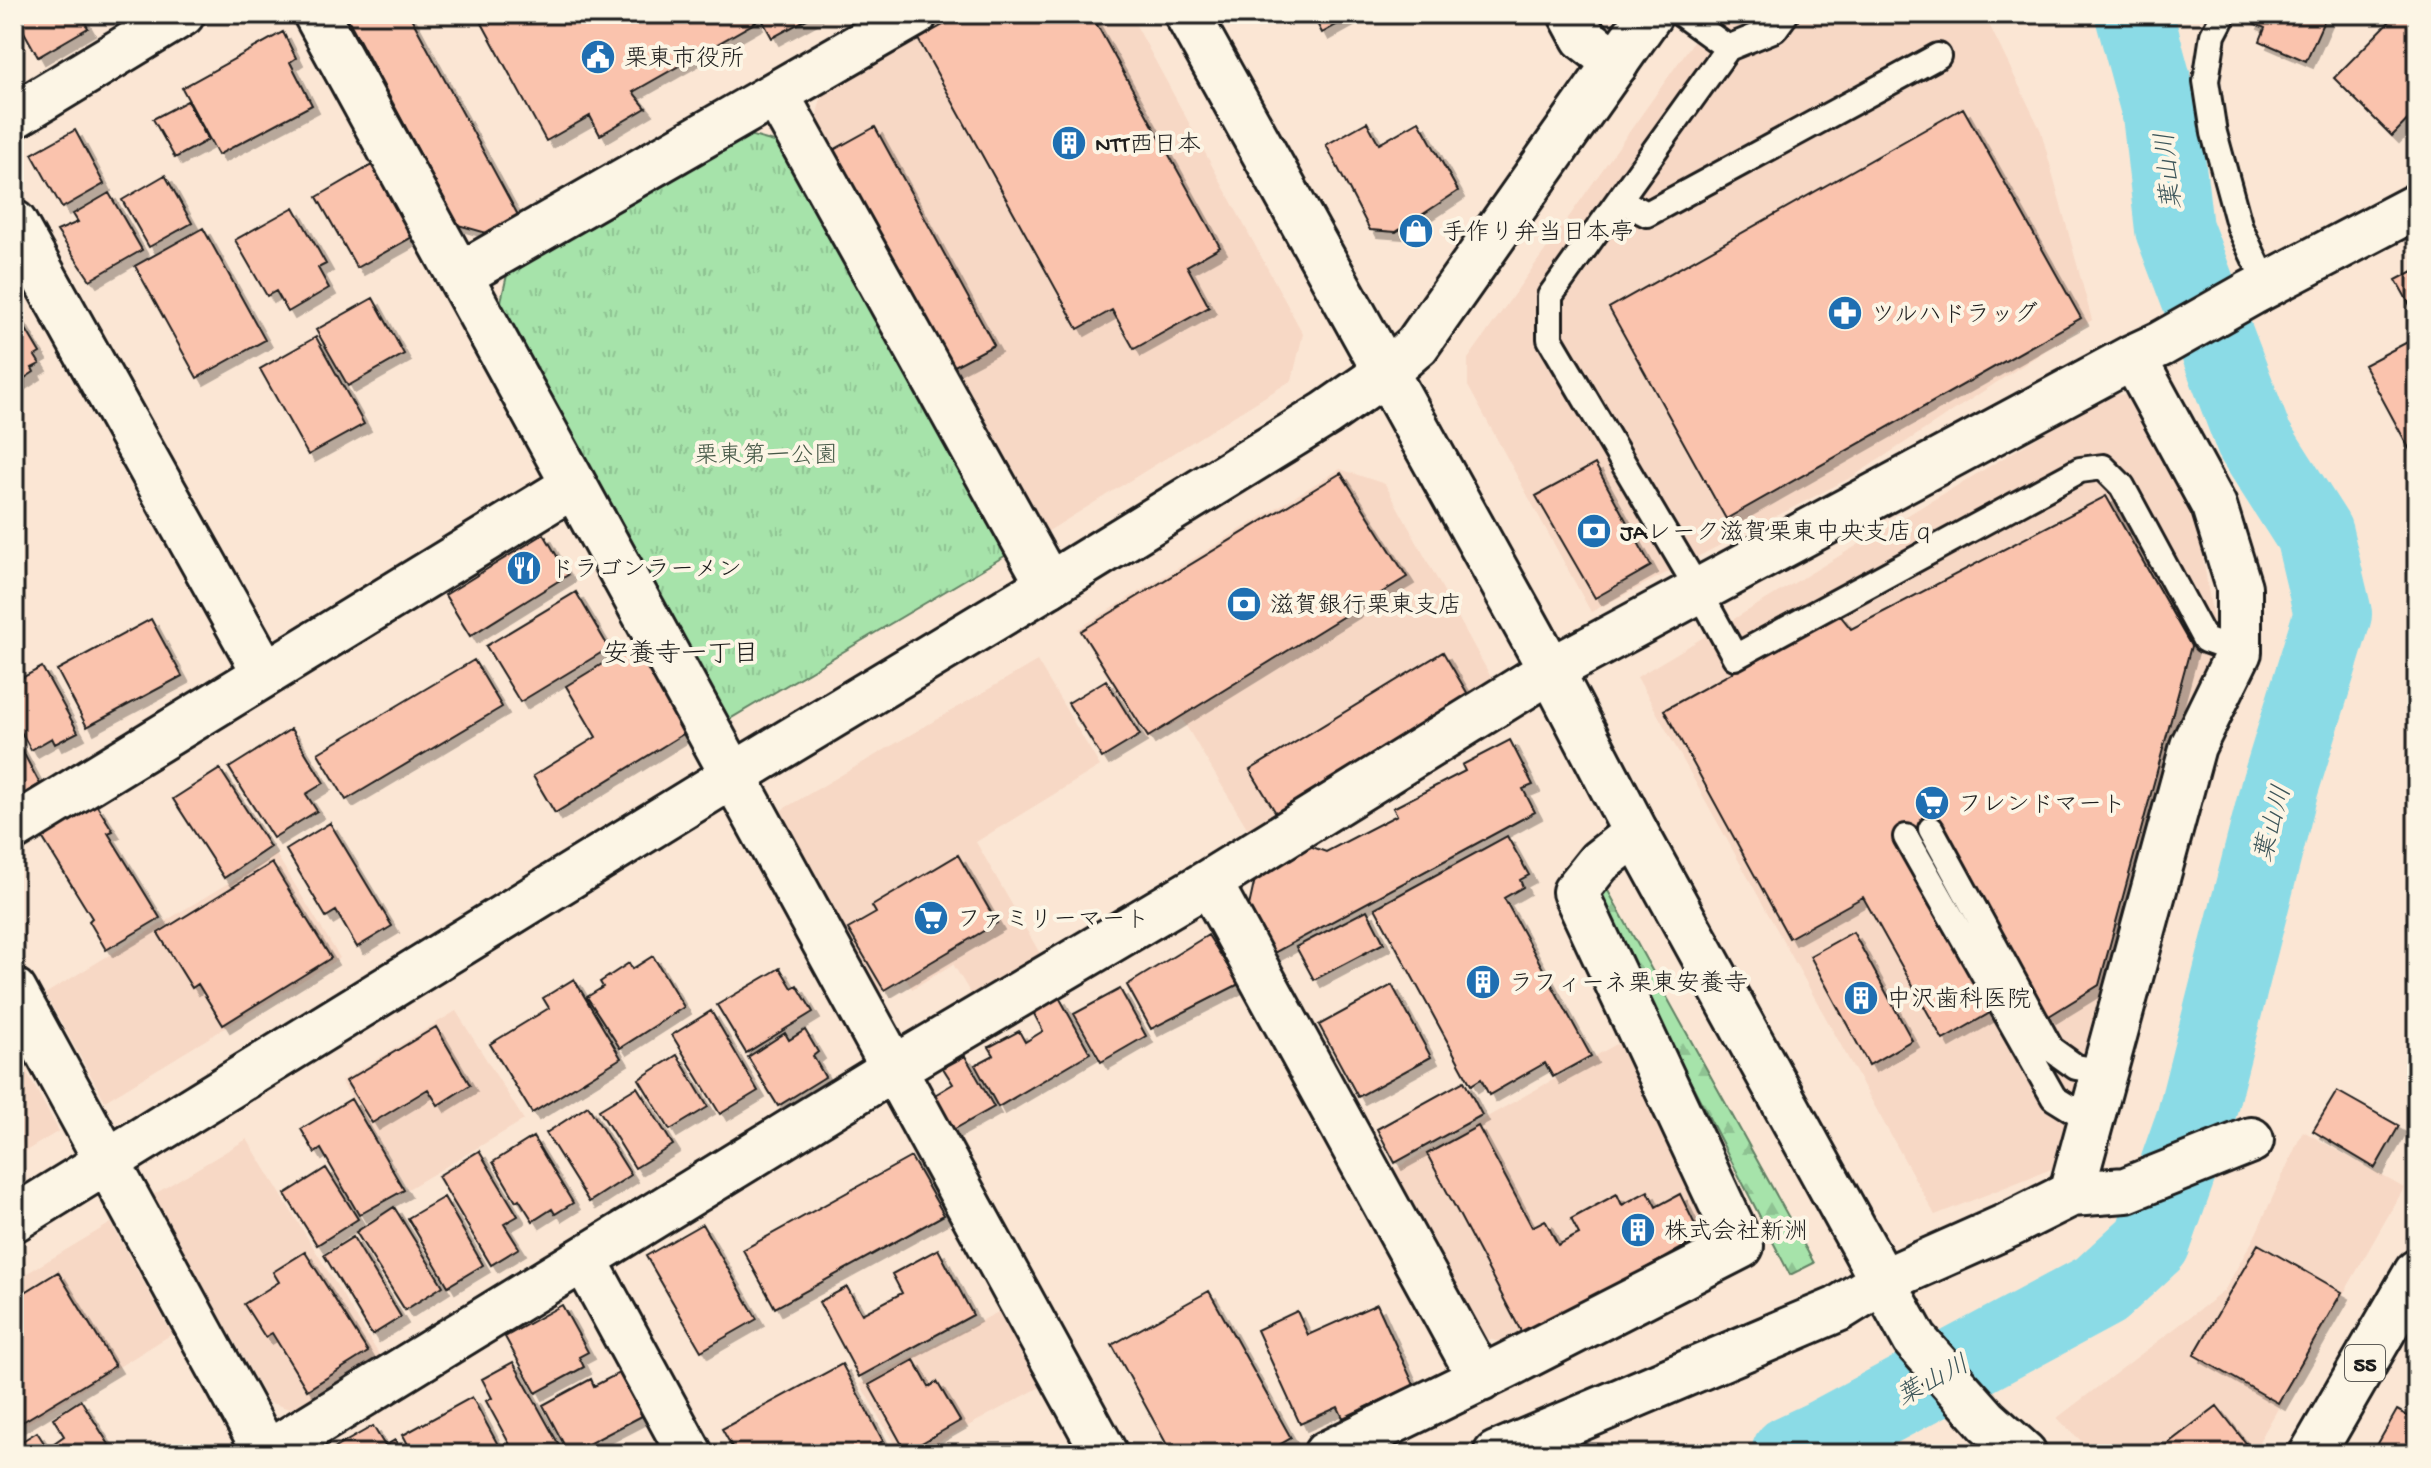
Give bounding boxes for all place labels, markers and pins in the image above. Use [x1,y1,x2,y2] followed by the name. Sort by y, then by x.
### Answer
[579,38,617,76] public building icon: 栗東市役所
[624,45,744,75] place label: 栗東市役所
[1050,124,1088,162] building icon: NTT西日本
[1095,131,1201,161] place label: NTT西日本
[1397,212,1435,250] shop icon: 手作り弁当日本亭
[1442,219,1634,249] place label: 手作り弁当日本亭
[1826,294,1864,332] pharmacy icon: ツルハドラッグ
[1871,301,2038,331] place label: ツルハドラッグ
[1575,512,1613,550] bank icon: JAレーク滋賀栗東中央支店ｑ
[1620,519,1936,549] place label: JAレーク滋賀栗東中央支店ｑ
[505,549,543,587] restaurant icon: ドラゴンラーメン
[550,557,742,586] place label: ドラゴンラーメン
[1225,585,1263,623] bank icon: 滋賀銀行栗東支店
[1270,592,1462,622] place label: 滋賀銀行栗東支店
[1913,784,1951,822] supermarket icon: フレンドマート
[1958,792,2126,821] place label: フレンドマート
[912,899,950,937] supermarket icon: ファミリーマート
[957,907,1149,936] place label: ファミリーマート
[1464,963,1502,1001] building icon: ラフィーネ栗東安養寺
[1509,970,1748,1000] place label: ラフィーネ栗東安養寺
[1842,979,1880,1017] building icon: 中沢歯科医院
[1887,986,2031,1016] place label: 中沢歯科医院
[1619,1211,1657,1249] building icon: 株式会社新洲
[1664,1218,1808,1248] place label: 株式会社新洲

